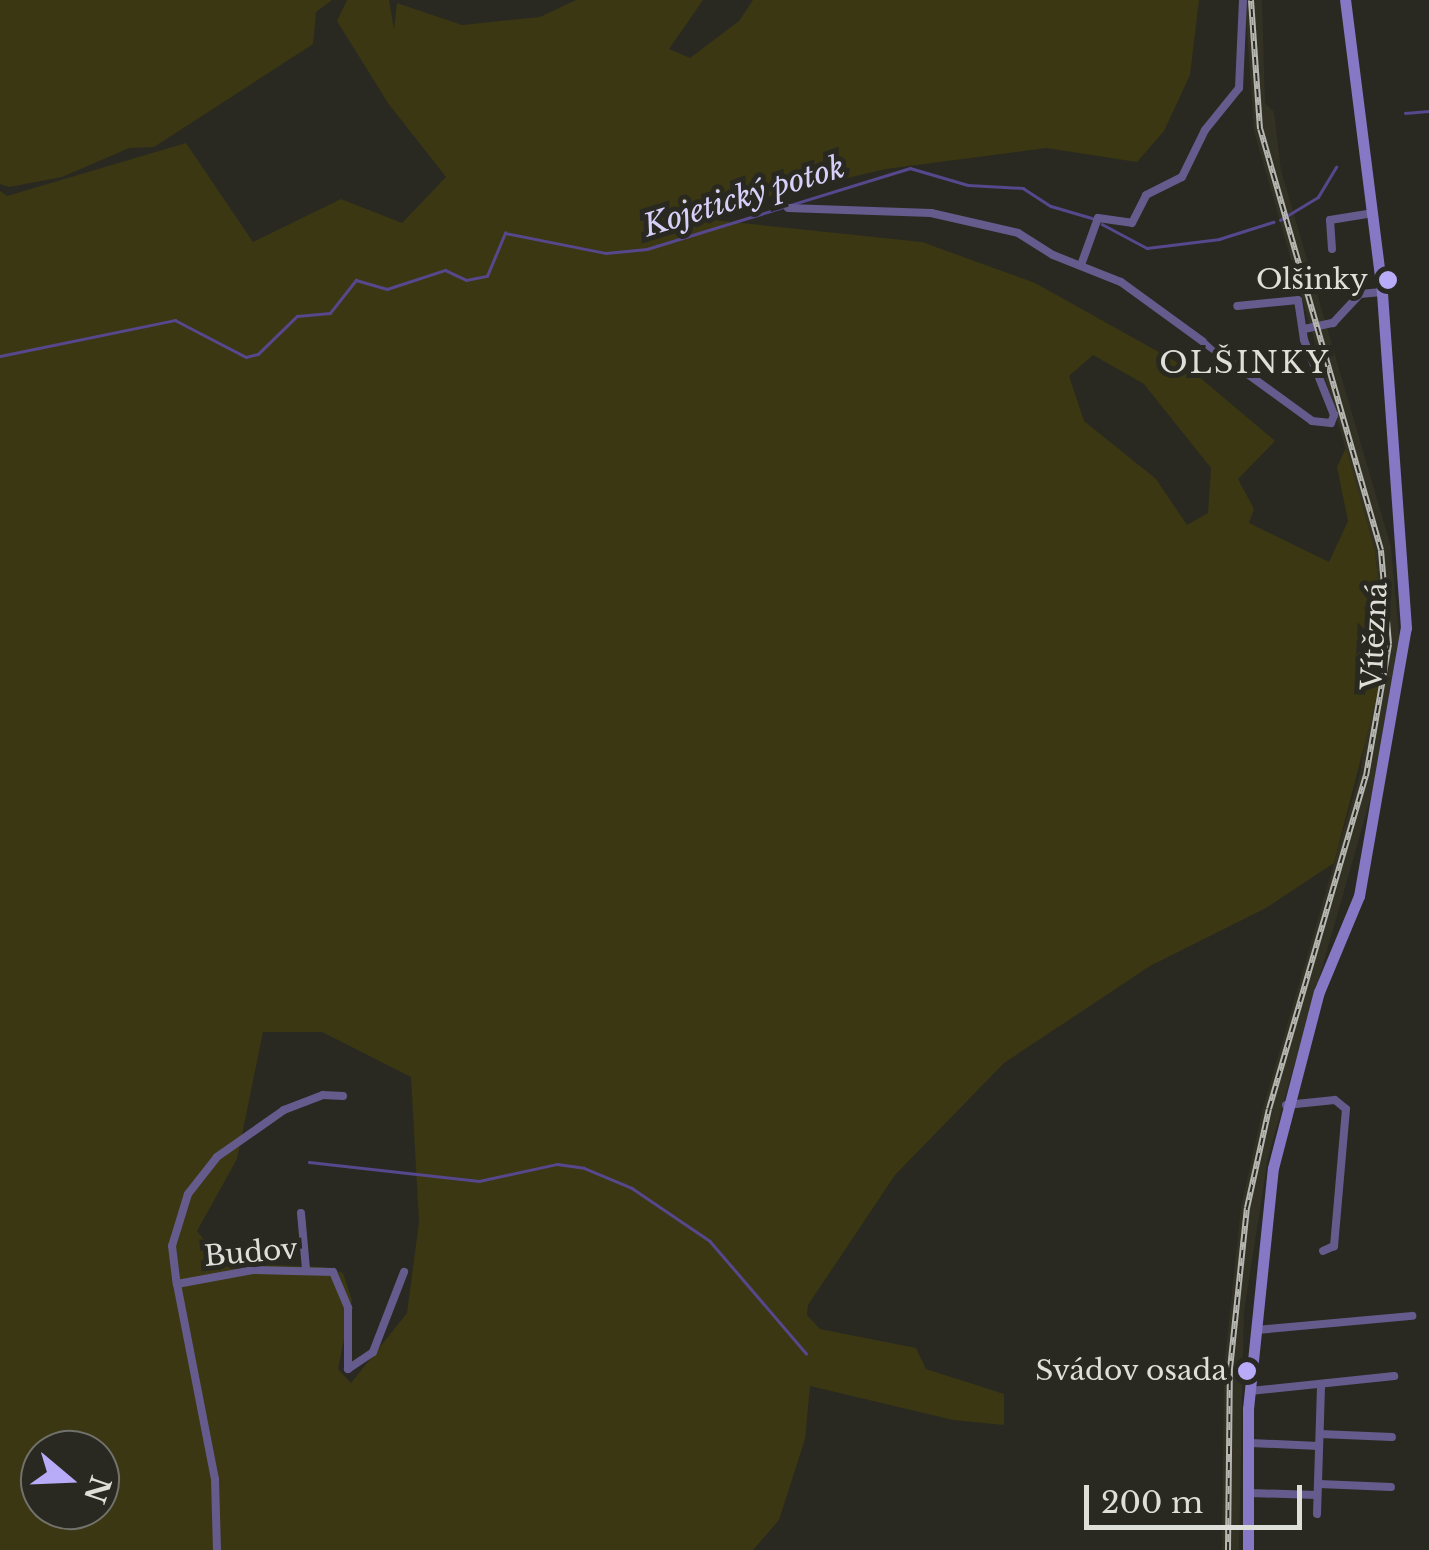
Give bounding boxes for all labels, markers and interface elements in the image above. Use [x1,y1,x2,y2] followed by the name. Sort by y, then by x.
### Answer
[639,149,849,245] water label: Kojetický potok
[1256,263,1368,297] place label: Olšinky
[1377,269,1399,291] marker: Olšinky
[1159,345,1331,381] district label: OLŠINKY
[1355,581,1395,691] street label: Vítězná
[203,1232,299,1274] street label: Budov
[1034,1354,1227,1388] place label: Svádov osada
[1236,1360,1258,1382] marker: Svádov osada
[20,1430,120,1530] north arrow
[1089,1465,1306,1527] scale bar
[76,1471,118,1507] text: N
[1101,1484,1203,1521] text: 200 m

